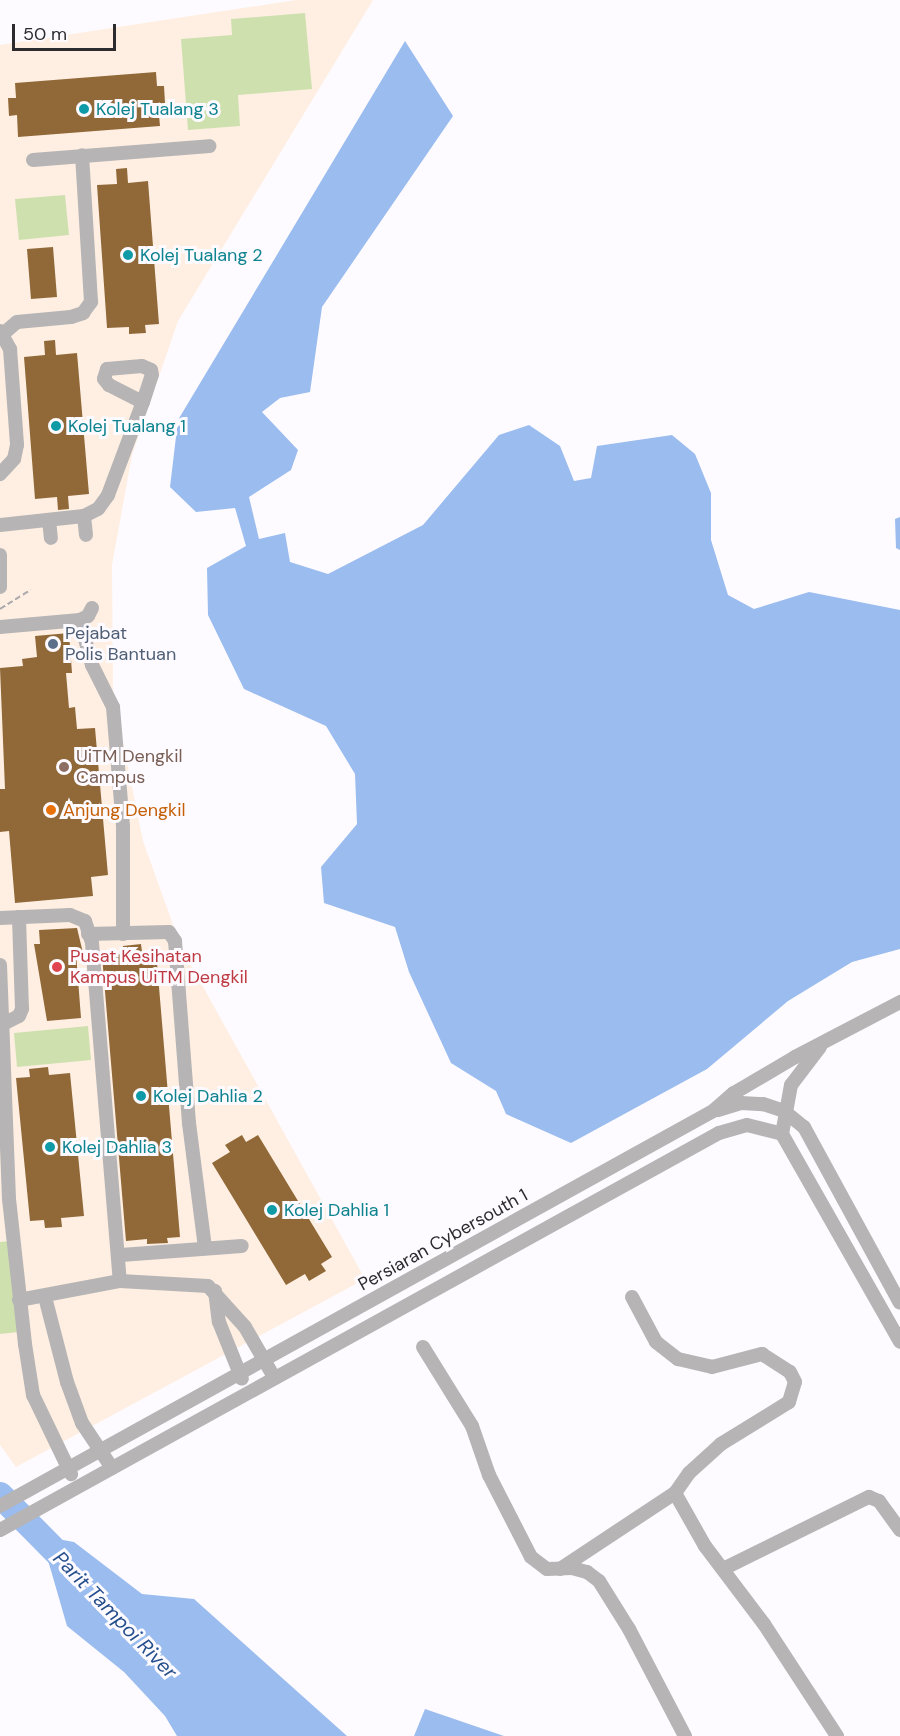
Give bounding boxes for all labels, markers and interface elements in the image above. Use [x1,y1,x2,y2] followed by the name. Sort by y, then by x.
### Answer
[15,12,118,50] scale bar
[23,22,67,46] text: 50 m
[96,98,219,120] place label: Kolej Tualang 3
[77,102,91,116] marker: Kolej Tualang 3
[140,244,263,266] place label: Kolej Tualang 2
[121,248,135,262] marker: Kolej Tualang 2
[68,415,186,437] place label: Kolej Tualang 1
[49,419,63,433] marker: Kolej Tualang 1
[65,623,176,666] place label: Pejabat Polis Bantuan
[46,637,60,651] marker: Pejabat Polis Bantuan
[76,746,183,789] place label: UiTM Dengkil Campus
[57,760,71,774] marker: UiTM Dengkil Campus
[63,799,186,821] place label: Anjung Dengkil
[44,803,58,817] marker: Anjung Dengkil
[70,946,248,988] place label: Pusat Kesihatan Kampus UiTM Dengkil
[48,958,66,976] marker: Pusat Kesihatan Kampus UiTM Dengkil
[153,1085,263,1107] place label: Kolej Dahlia 2
[134,1089,148,1103] marker: Kolej Dahlia 2
[62,1136,172,1158] place label: Kolej Dahlia 3
[43,1140,57,1154] marker: Kolej Dahlia 3
[354,1184,532,1296] street label: Persiaran Cybersouth 1
[284,1199,389,1221] place label: Kolej Dahlia 1
[265,1203,279,1217] marker: Kolej Dahlia 1
[48,1546,182,1684] water label: Parit Tampoi River

